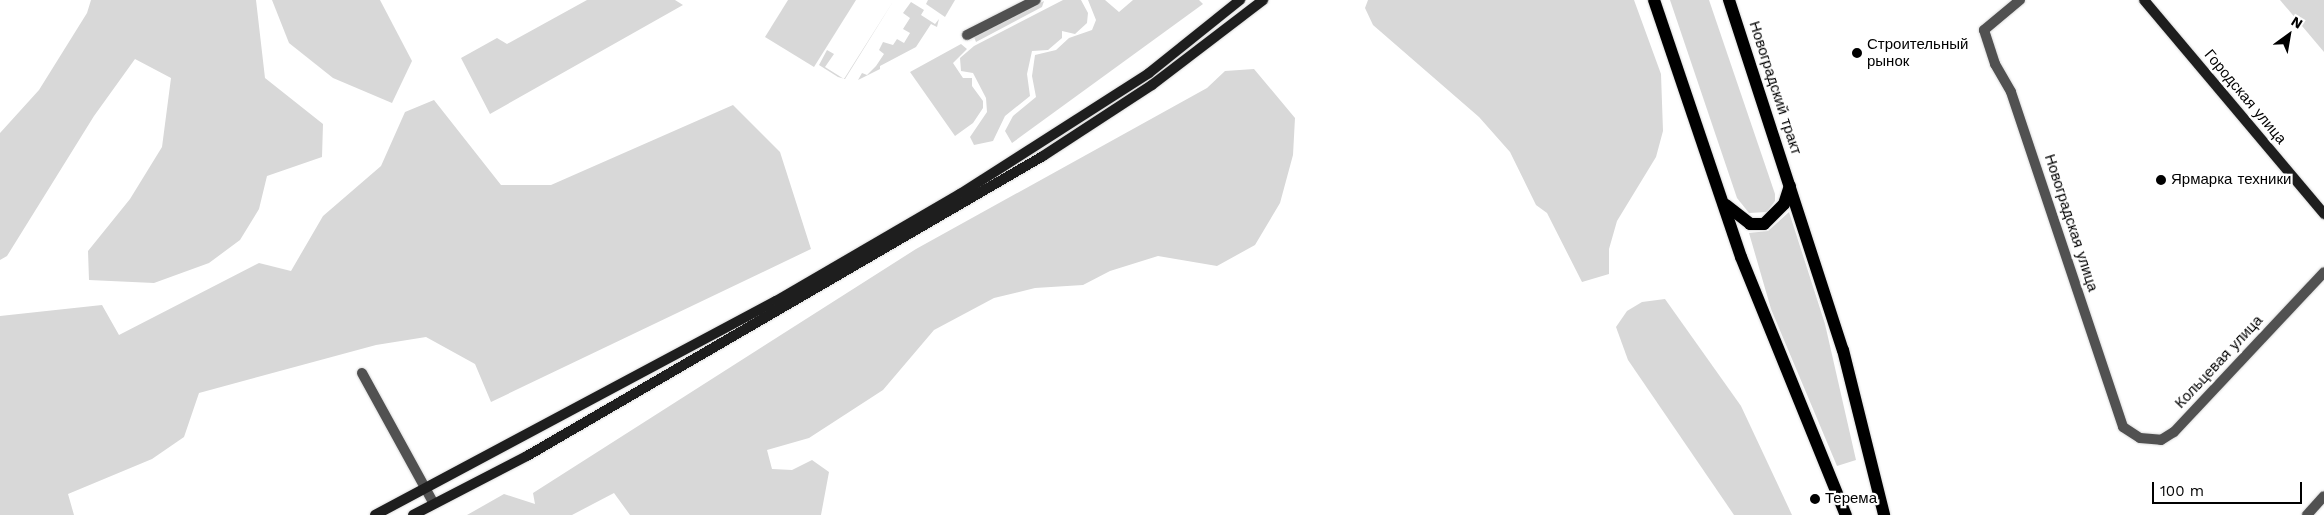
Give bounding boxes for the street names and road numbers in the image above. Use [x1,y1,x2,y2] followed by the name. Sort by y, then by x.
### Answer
[1745,19,1805,157] street label: Новоградский тракт
[2200,46,2290,148] street label: Городская улица
[2040,152,2102,294] street label: Новоградская улица
[2171,312,2267,412] street label: Кольцевая улица

